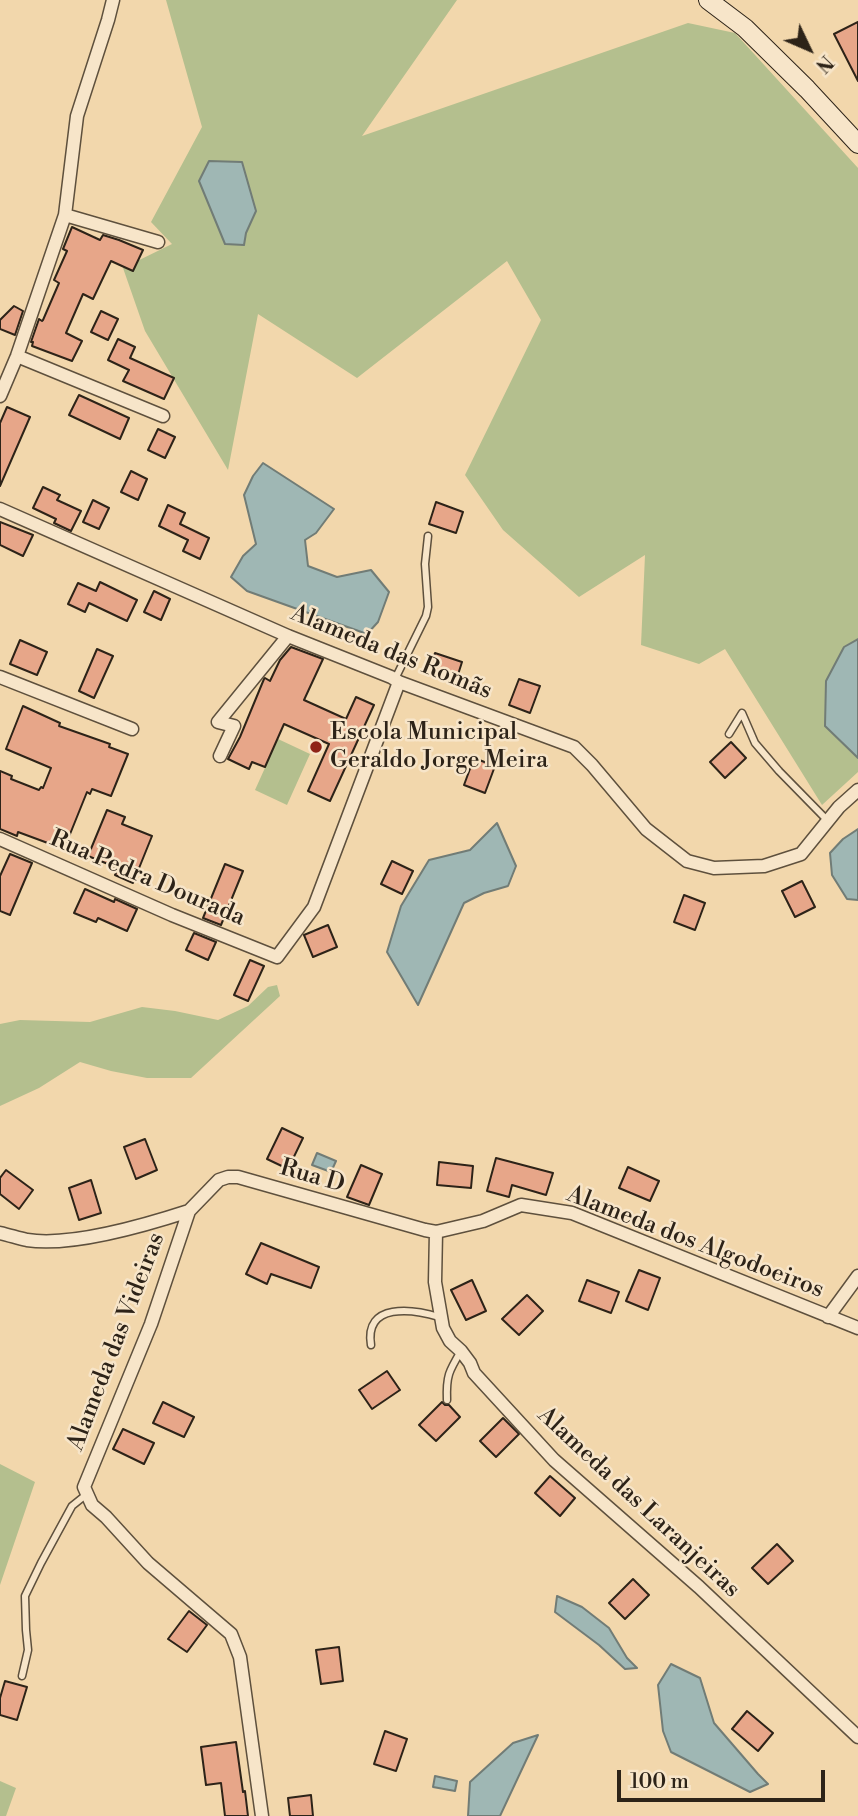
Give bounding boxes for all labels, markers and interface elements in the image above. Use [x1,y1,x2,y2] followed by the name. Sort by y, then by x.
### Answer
[774,14,844,84] north arrow
[810,50,838,77] text: N
[286,599,496,707] street label: Alameda das Romãs
[330,719,548,775] place label: Escola Municipal Geraldo Jorge Meira
[308,739,324,755] marker: Escola Municipal Geraldo Jorge Meira
[45,825,249,933] street label: Rua Pedra Dourada
[276,1154,348,1200] street label: Rua D
[562,1181,828,1305] street label: Alameda dos Algodoeiros
[62,1229,172,1455] street label: Alameda das Videiras
[531,1402,745,1604] street label: Alameda das Laranjeiras
[620,1756,828,1800] scale bar
[630,1769,689,1795] text: 100 m

